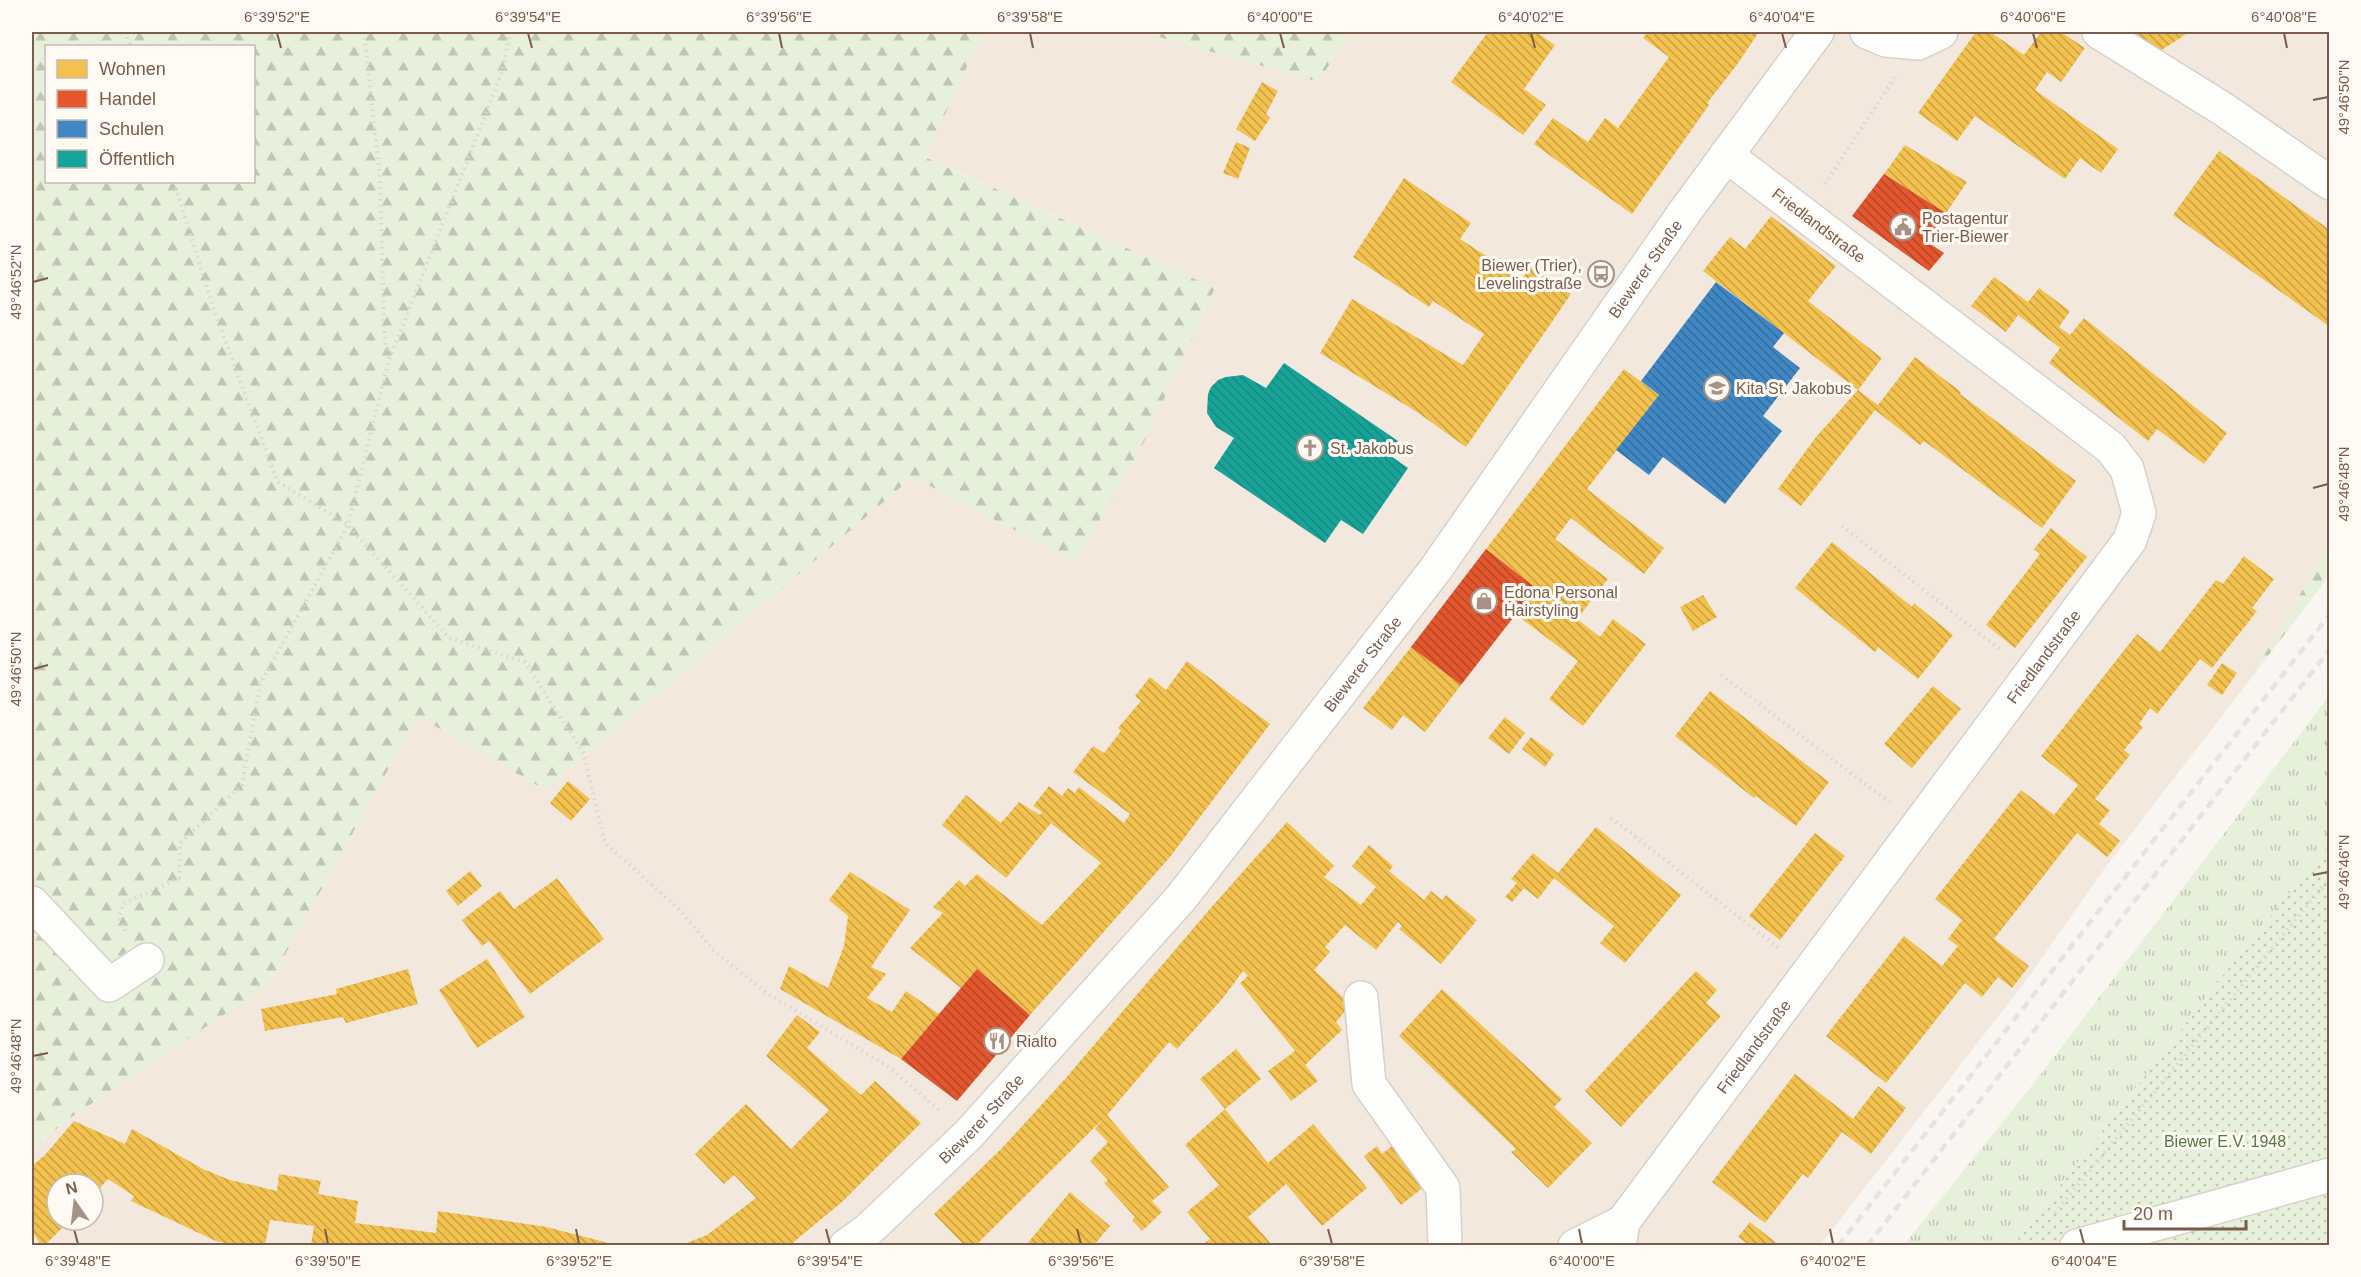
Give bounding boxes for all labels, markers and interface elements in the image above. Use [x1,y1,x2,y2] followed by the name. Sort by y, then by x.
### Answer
[244,8,310,25] text: 6°39'52"E
[495,8,561,25] text: 6°39'54"E
[746,8,812,25] text: 6°39'56"E
[997,8,1063,25] text: 6°39'58"E
[1247,8,1313,25] text: 6°40'00"E
[1498,8,1564,25] text: 6°40'02"E
[1749,8,1815,25] text: 6°40'04"E
[2000,8,2066,25] text: 6°40'06"E
[2251,8,2317,25] text: 6°40'08"E
[45,45,255,183] legend
[99,59,166,79] text: Wohnen
[2335,59,2352,135] text: 49°46'50"N
[99,89,156,109] text: Handel
[99,119,164,139] text: Schulen
[99,149,175,169] text: Öffentlich
[1769,185,1869,266] street label: Friedlandstraße
[1922,210,2009,245] place label: Postagentur Trier-Biewer
[1888,212,1918,242] public building icon: Postagentur Trier-Biewer
[1606,217,1686,321] street label: Biewerer Straße
[7,244,24,320] text: 49°46'52"N
[1477,257,1582,292] place label: Biewer (Trier), Levelingstraße
[1586,259,1616,289] bus stop icon: Biewer (Trier), Levelingstraße
[1702,373,1732,403] school or university icon: Kita St. Jakobus
[1736,380,1852,397] place label: Kita St. Jakobus
[1295,433,1325,463] church icon: St. Jakobus
[1330,440,1414,457] place label: St. Jakobus
[2335,446,2352,522] text: 49°46'48"N
[1504,584,1618,619] place label: Edona Personal Hairstyling
[1469,586,1499,616] shop icon: Edona Personal Hairstyling
[2004,607,2084,707] street label: Friedlandstraße
[1321,613,1405,715] street label: Biewerer Straße
[7,631,24,707] text: 49°46'50"N
[2335,834,2352,910] text: 49°46'46"N
[1714,997,1794,1097] street label: Friedlandstraße
[7,1018,24,1094] text: 49°46'48"N
[982,1026,1012,1056] restaurant icon: Rialto
[1016,1033,1057,1050] place label: Rialto
[936,1071,1027,1167] street label: Biewerer Straße
[2164,1133,2286,1150] park label: Biewer E.V. 1948
[45,1172,105,1232] north arrow
[64,1178,79,1198] text: N
[2124,1193,2246,1231] scale bar
[2133,1204,2173,1224] text: 20 m
[45,1252,111,1269] text: 6°39'48"E
[295,1252,361,1269] text: 6°39'50"E
[546,1252,612,1269] text: 6°39'52"E
[797,1252,863,1269] text: 6°39'54"E
[1048,1252,1114,1269] text: 6°39'56"E
[1299,1252,1365,1269] text: 6°39'58"E
[1549,1252,1615,1269] text: 6°40'00"E
[1800,1252,1866,1269] text: 6°40'02"E
[2051,1252,2117,1269] text: 6°40'04"E

